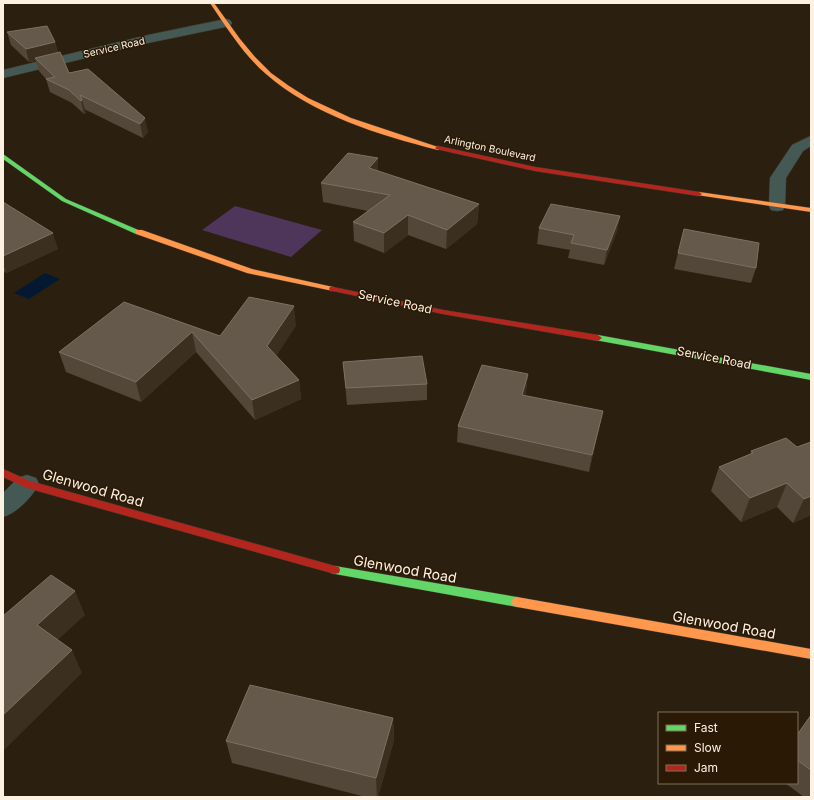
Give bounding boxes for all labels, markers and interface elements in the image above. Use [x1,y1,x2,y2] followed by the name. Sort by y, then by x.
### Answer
[82,34,146,60] street label: Service Road
[443,132,537,164] street label: Arlington Boulevard
[357,286,433,317] street label: Service Road
[676,343,752,372] street label: Service Road
[41,465,146,510] street label: Glenwood Road
[352,551,458,586] street label: Glenwood Road
[671,607,777,642] street label: Glenwood Road
[658,712,798,784] legend
[694,720,718,735] text: Fast
[694,740,722,755] text: Slow
[694,760,718,775] text: Jam

